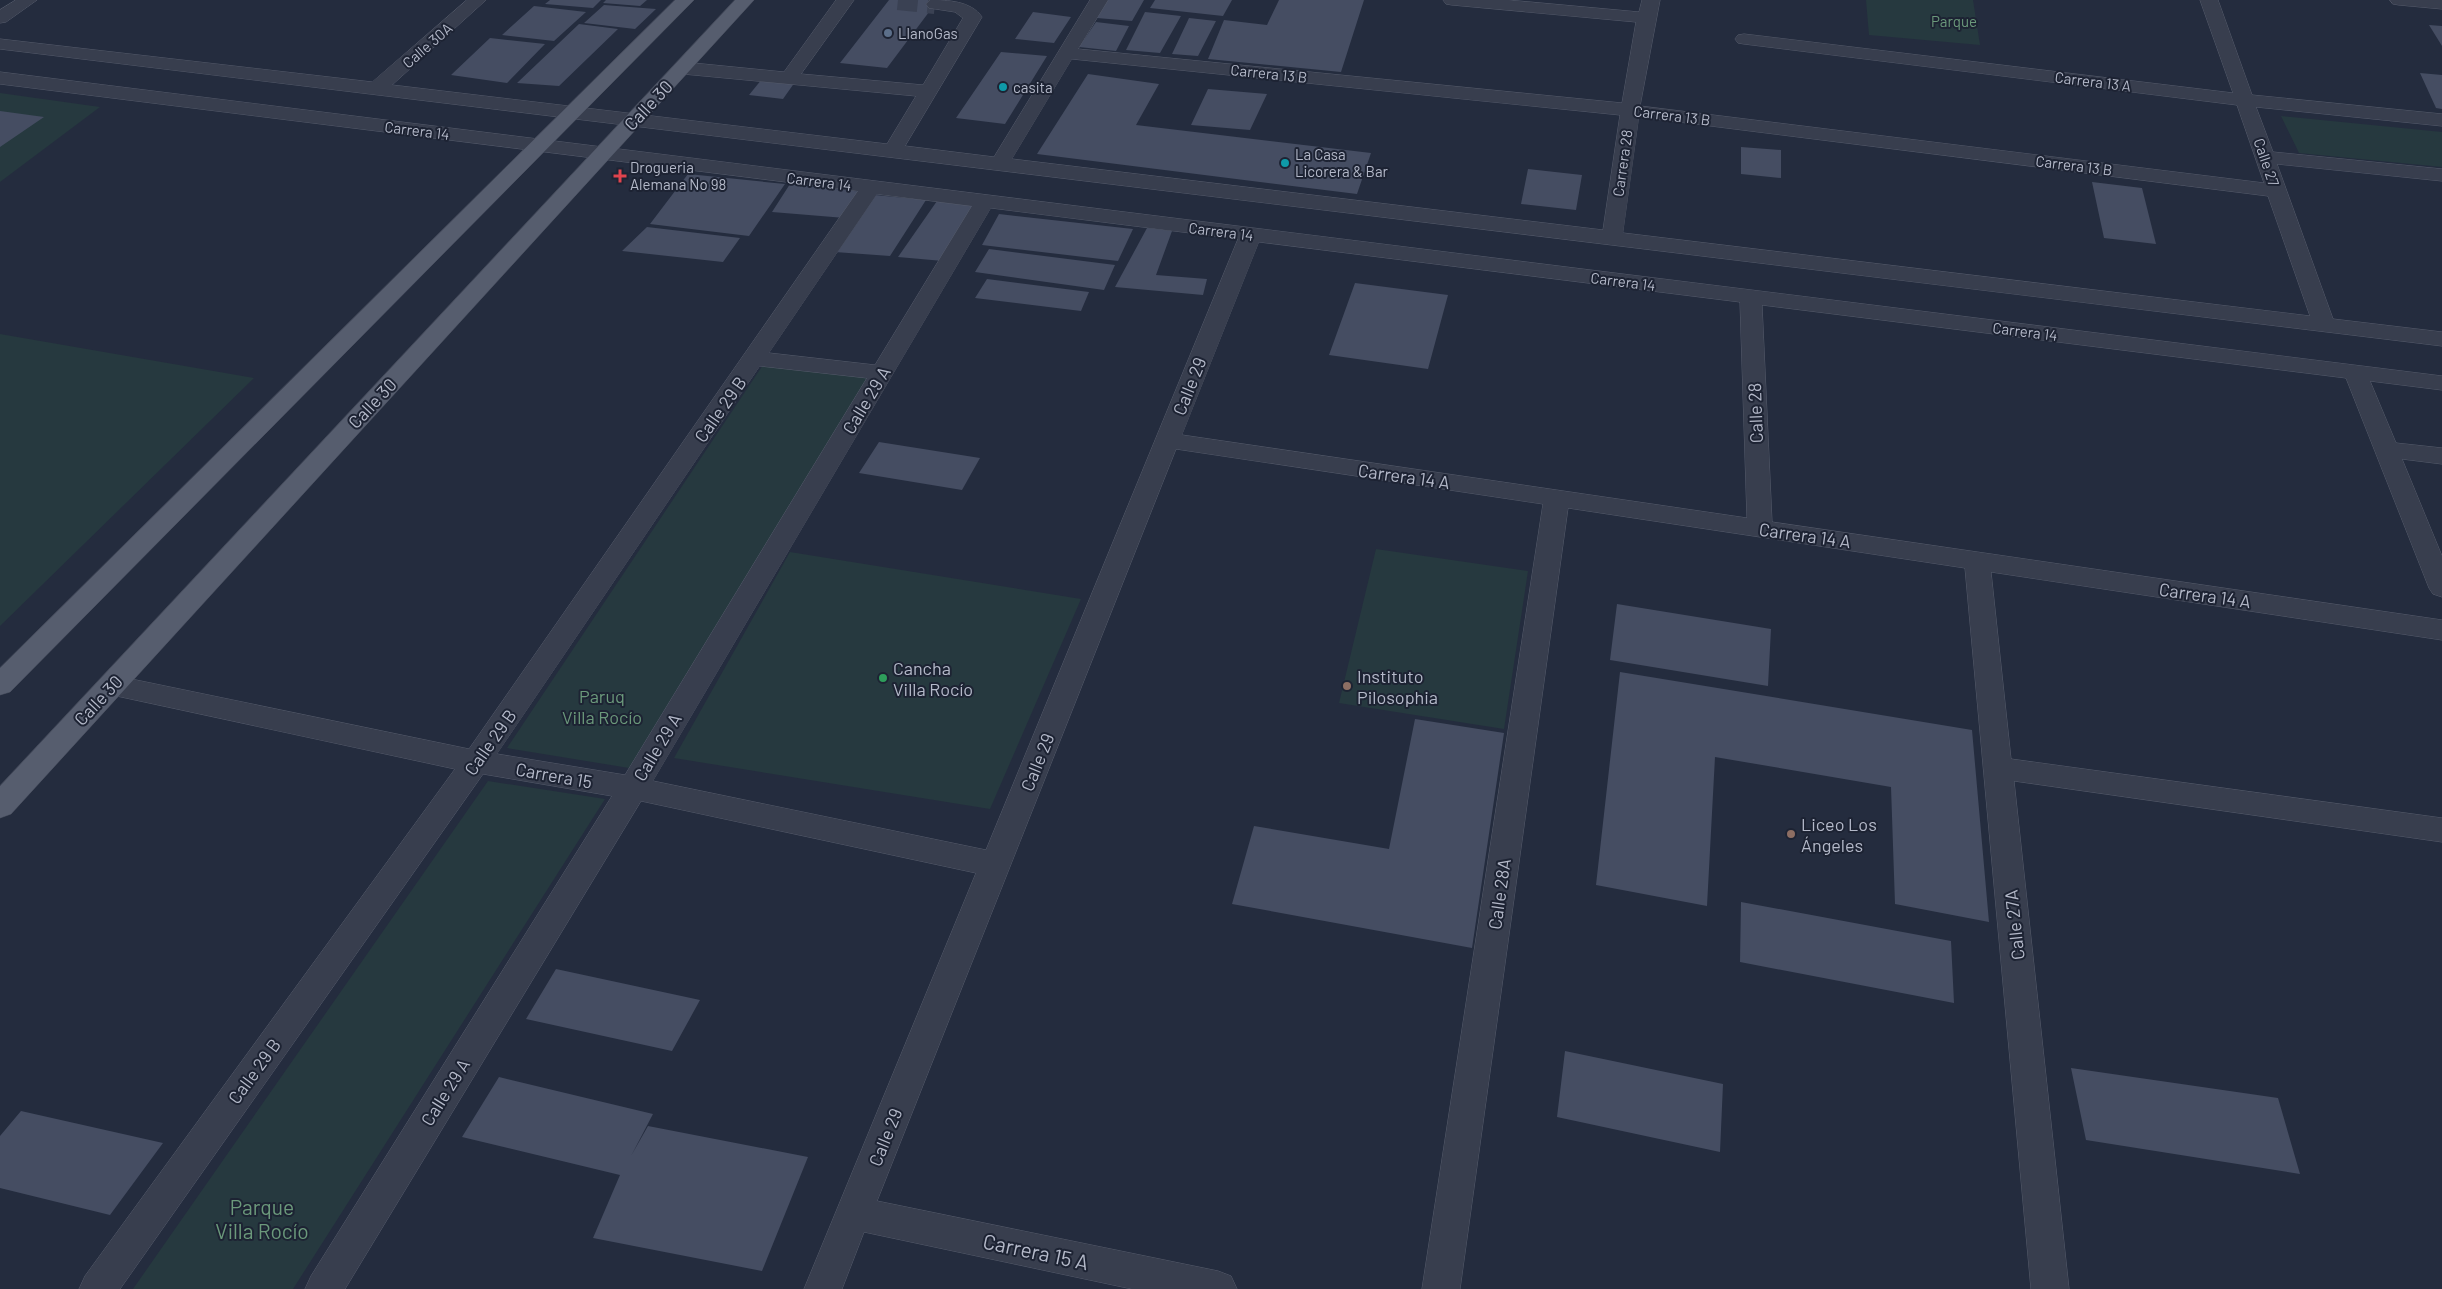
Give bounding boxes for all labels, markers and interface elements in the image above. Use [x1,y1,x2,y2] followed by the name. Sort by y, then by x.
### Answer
[1931,12,1977,30] park label: Parque
[399,19,455,71] street label: Calle 30A
[898,24,958,42] place label: LlanoGas
[882,27,894,39] marker: LlanoGas
[1230,60,1308,86] street label: Carrera 13 B
[2054,67,2132,95] street label: Carrera 13 A
[619,75,677,135] street label: Calle 30
[1013,78,1053,96] place label: casita
[997,81,1009,93] marker: casita
[1633,101,1711,129] street label: Carrera 13 B
[384,117,450,143] street label: Carrera 14
[1608,128,1636,198] street label: Carrera 28
[2250,136,2284,188] street label: Calle 27
[1295,145,1389,180] place label: La Casa Licorera & Bar
[2035,151,2113,179] street label: Carrera 13 B
[1279,157,1291,169] marker: La Casa Licorera & Bar
[630,158,726,193] place label: Drogueria Alemana No 98
[786,168,852,194] street label: Carrera 14
[614,170,626,182] marker: Drogueria Alemana No 98
[1188,218,1254,244] street label: Carrera 14
[1590,268,1656,294] street label: Carrera 14
[1992,318,2058,344] street label: Carrera 14
[1167,354,1211,418] street label: Calle 29
[837,362,895,438] street label: Calle 29 A
[689,372,751,446] street label: Calle 29 B
[343,373,401,433] street label: Calle 30
[1743,382,1767,444] street label: Calle 28
[1357,459,1451,493] street label: Carrera 14 A
[1758,518,1852,552] street label: Carrera 14 A
[2158,578,2252,612] street label: Carrera 14 A
[893,657,973,700] place label: Cancha Villa Rocío
[1357,665,1438,708] place label: Instituto Pilosophia
[69,670,127,730] street label: Calle 30
[877,672,889,684] marker: Cancha Villa Rocío
[1341,680,1353,692] marker: Instituto Pilosophia
[562,685,642,728] park label: Paruq Villa Rocío
[459,705,521,779] street label: Calle 29 B
[628,709,686,785] street label: Calle 29 A
[1015,730,1059,794] street label: Calle 29
[514,757,594,793] street label: Carrera 15
[1801,813,1877,856] place label: Liceo Los Ángeles
[1785,828,1797,840] marker: Liceo Los Ángeles
[1483,857,1515,931] street label: Calle 28A
[1999,889,2029,961] street label: Calle 27A
[223,1034,285,1108] street label: Calle 29 B
[416,1054,474,1130] street label: Calle 29 A
[863,1105,907,1169] street label: Calle 29
[215,1194,309,1243] park label: Parque Villa Rocío
[981,1228,1091,1274] street label: Carrera 15 A

